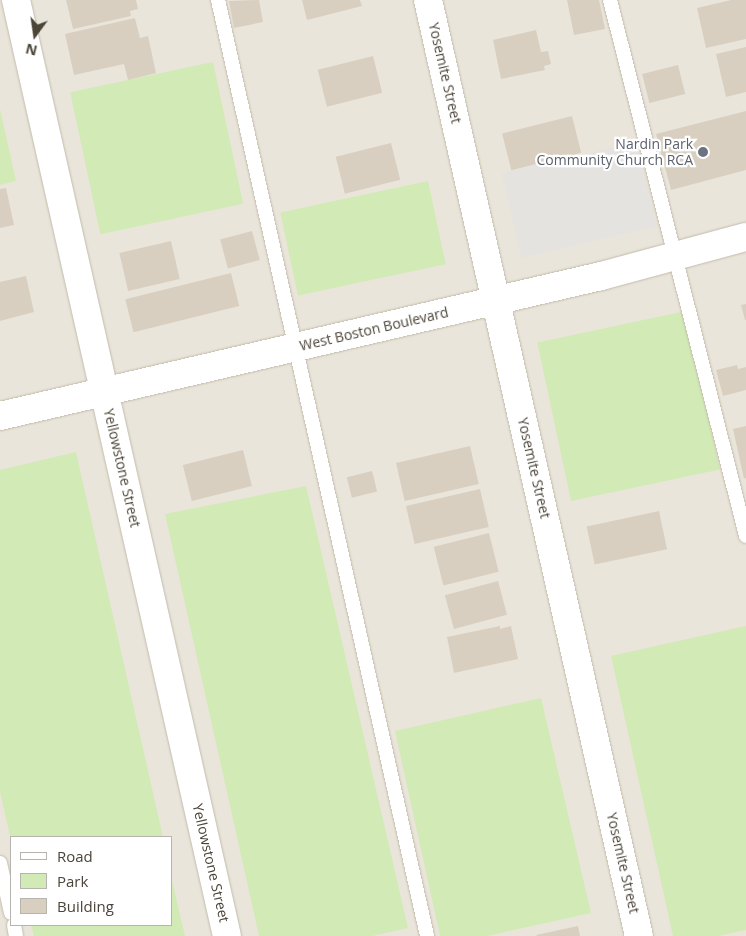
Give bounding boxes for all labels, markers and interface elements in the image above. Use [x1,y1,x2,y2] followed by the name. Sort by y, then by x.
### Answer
[10,10,60,60] north arrow
[425,21,465,125] street label: Yosemite Street
[23,39,39,61] text: N
[537,136,693,168] place label: Nardin Park Community Church RCA
[697,146,709,158] marker: Nardin Park Community Church RCA
[298,304,450,354] street label: West Boston Boulevard
[100,407,144,529] street label: Yellowstone Street
[514,416,554,520] street label: Yosemite Street
[189,802,233,924] street label: Yellowstone Street
[603,811,643,915] street label: Yosemite Street
[10,836,172,926] legend
[57,846,93,866] text: Road
[57,871,88,891] text: Park
[57,896,114,916] text: Building

